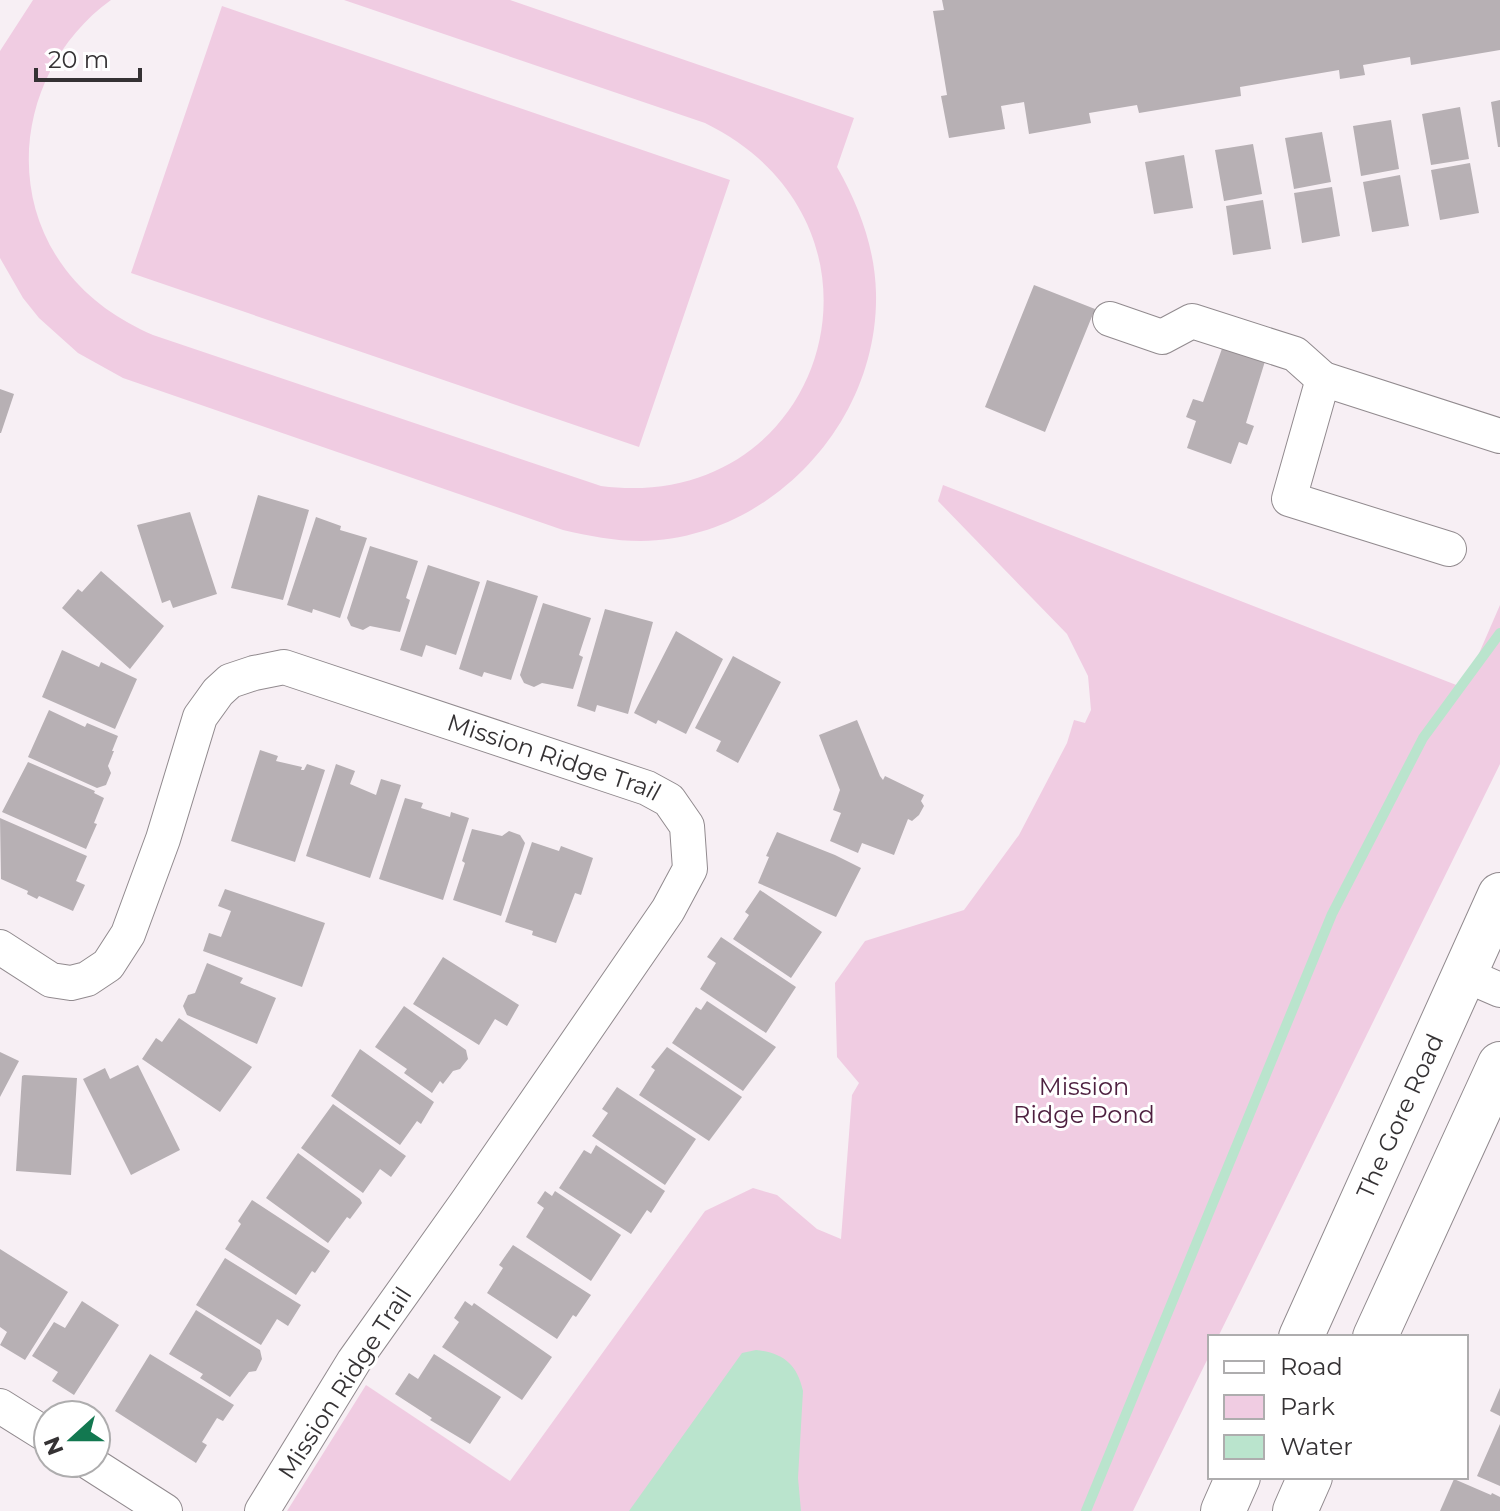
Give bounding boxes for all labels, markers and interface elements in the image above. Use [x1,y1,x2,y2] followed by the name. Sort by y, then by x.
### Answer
[36,32,140,82] scale bar
[48,45,109,74] text: 20 m
[444,707,666,807] street label: Mission Ridge Trail
[1350,1029,1450,1203] street label: The Gore Road
[1013,1072,1155,1129] park label: Mission Ridge Pond
[272,1281,418,1484] street label: Mission Ridge Trail
[1208,1335,1468,1479] legend
[1280,1352,1343,1381] text: Road
[1280,1392,1335,1421] text: Park
[32,1399,112,1479] north arrow
[1280,1432,1353,1461] text: Water
[38,1433,70,1459] text: N

